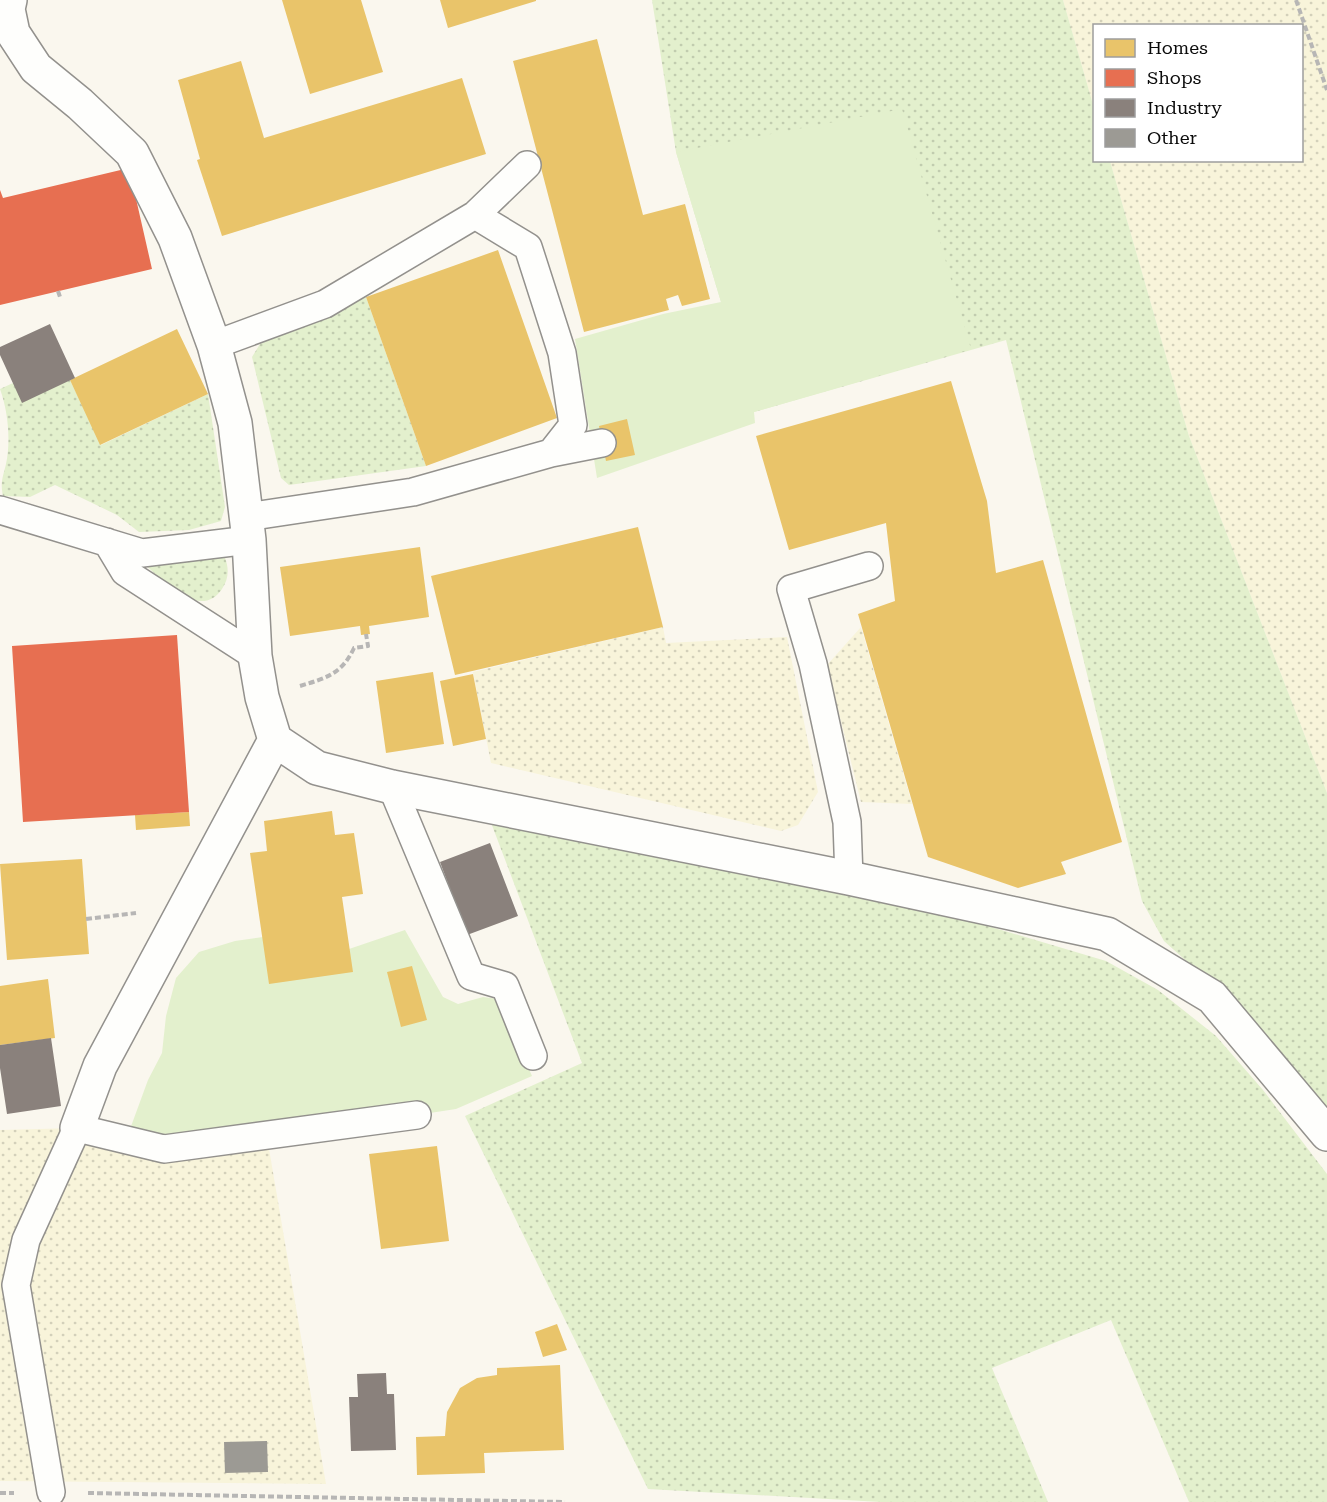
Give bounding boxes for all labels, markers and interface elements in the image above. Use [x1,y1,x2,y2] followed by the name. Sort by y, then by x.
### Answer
[1093,24,1303,162] legend
[1147,37,1208,58] text: Homes
[1147,67,1201,88] text: Shops
[1147,97,1222,118] text: Industry
[1147,127,1197,148] text: Other

